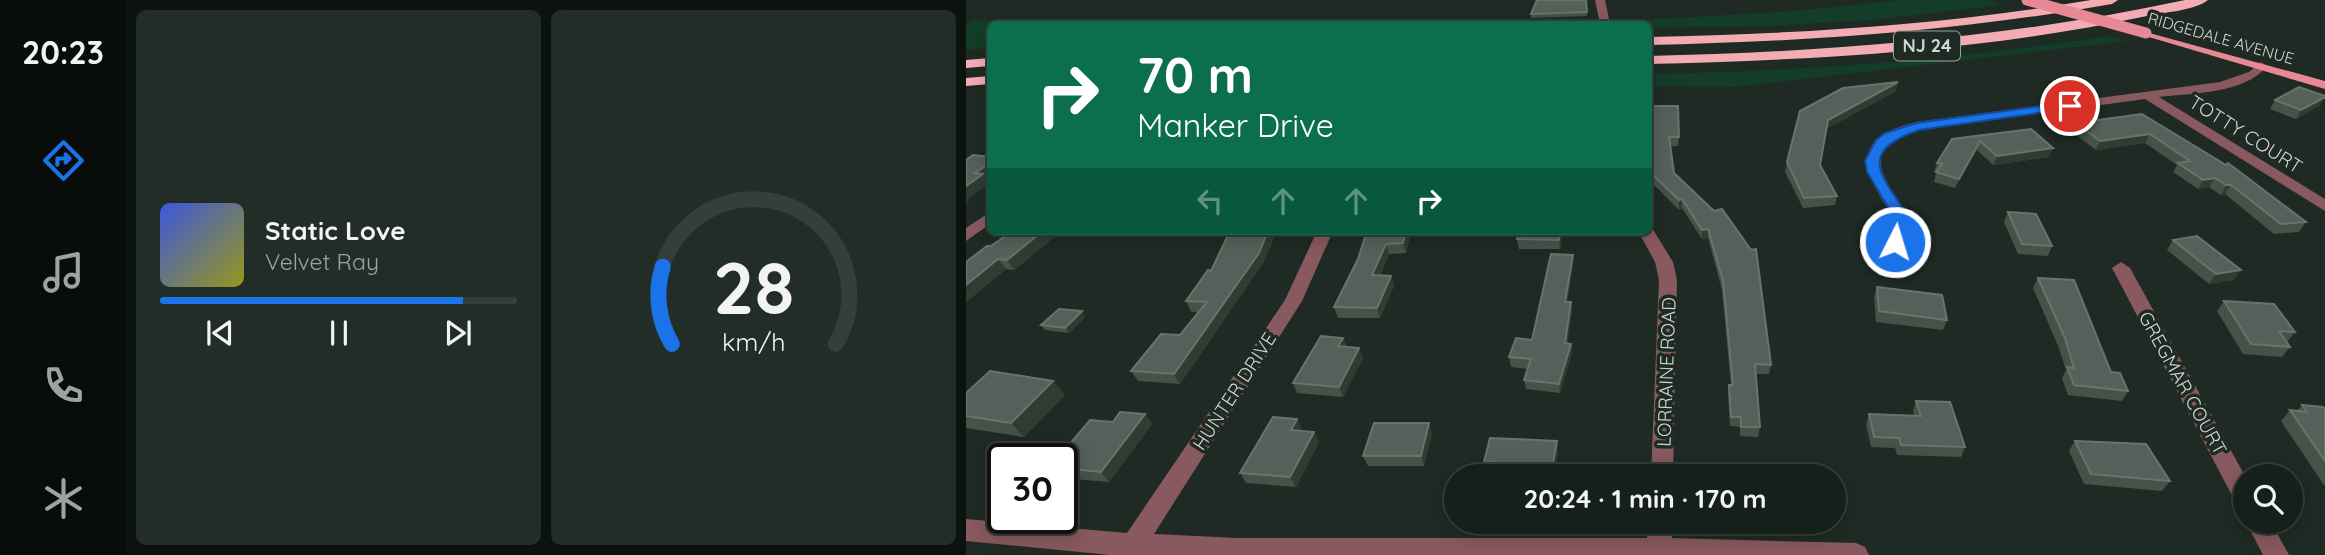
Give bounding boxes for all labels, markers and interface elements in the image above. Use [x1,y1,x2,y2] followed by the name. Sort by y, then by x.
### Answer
[2146,8,2296,68] street label: RIDGEDALE AVENUE
[22,32,104,72] text: 20:23
[1894,32,1960,60] road number: NJ 24
[1137,44,1253,105] text: 70 m
[1022,49,1113,140] icon: right
[2040,76,2100,136] pin
[2051,87,2089,125] icon: arrive
[2185,90,2307,178] street label: TOTTY COURT
[1137,105,1334,145] text: Manker Drive
[39,136,88,185] icon: directions
[1191,182,1229,220] icon: left
[1264,182,1302,220] icon: ahead
[1337,182,1375,220] icon: ahead
[1410,182,1448,220] icon: right
[1858,205,1932,279] position arrow
[265,214,406,247] text: Static Love
[713,241,794,332] text: 28
[265,247,379,276] text: Velvet Ray
[39,248,88,297] icon: music
[1651,297,1681,447] street label: LORRAINE ROAD
[2134,307,2232,459] street label: GREGMAR COURT
[201,314,239,352] icon: previous
[320,314,358,352] icon: pause
[439,314,477,352] icon: next
[722,325,785,356] text: km/h
[1187,328,1281,454] street label: HUNTER DRIVE
[39,361,88,410] icon: phone
[987,443,1078,534] speed limit sign: 30
[2233,464,2303,534] map controls
[2233,464,2303,534] button: search
[39,474,88,523] icon: climate
[1523,482,1767,515] text: 20:24 · 1 min · 170 m

